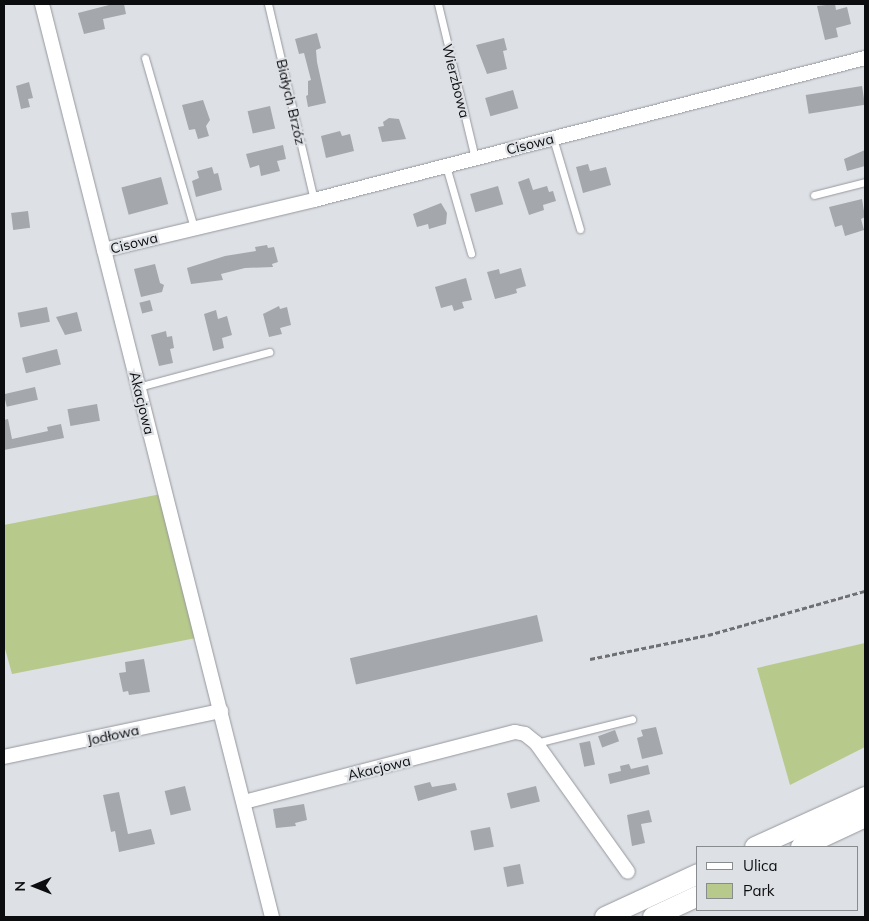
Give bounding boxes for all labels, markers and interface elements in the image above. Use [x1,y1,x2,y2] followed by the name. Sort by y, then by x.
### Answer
[439,42,473,120] street label: Wierzbowa
[273,57,309,147] street label: Białych Brzóz
[505,130,555,158] street label: Cisowa
[109,229,159,257] street label: Cisowa
[126,370,158,436] street label: Akacjowa
[86,721,140,749] street label: Jodłowa
[346,752,412,784] street label: Akacjowa
[696,846,859,911] legend
[743,856,777,875] text: Ulica
[10,861,60,911] north arrow
[11,881,29,892] text: N
[743,881,775,900] text: Park

